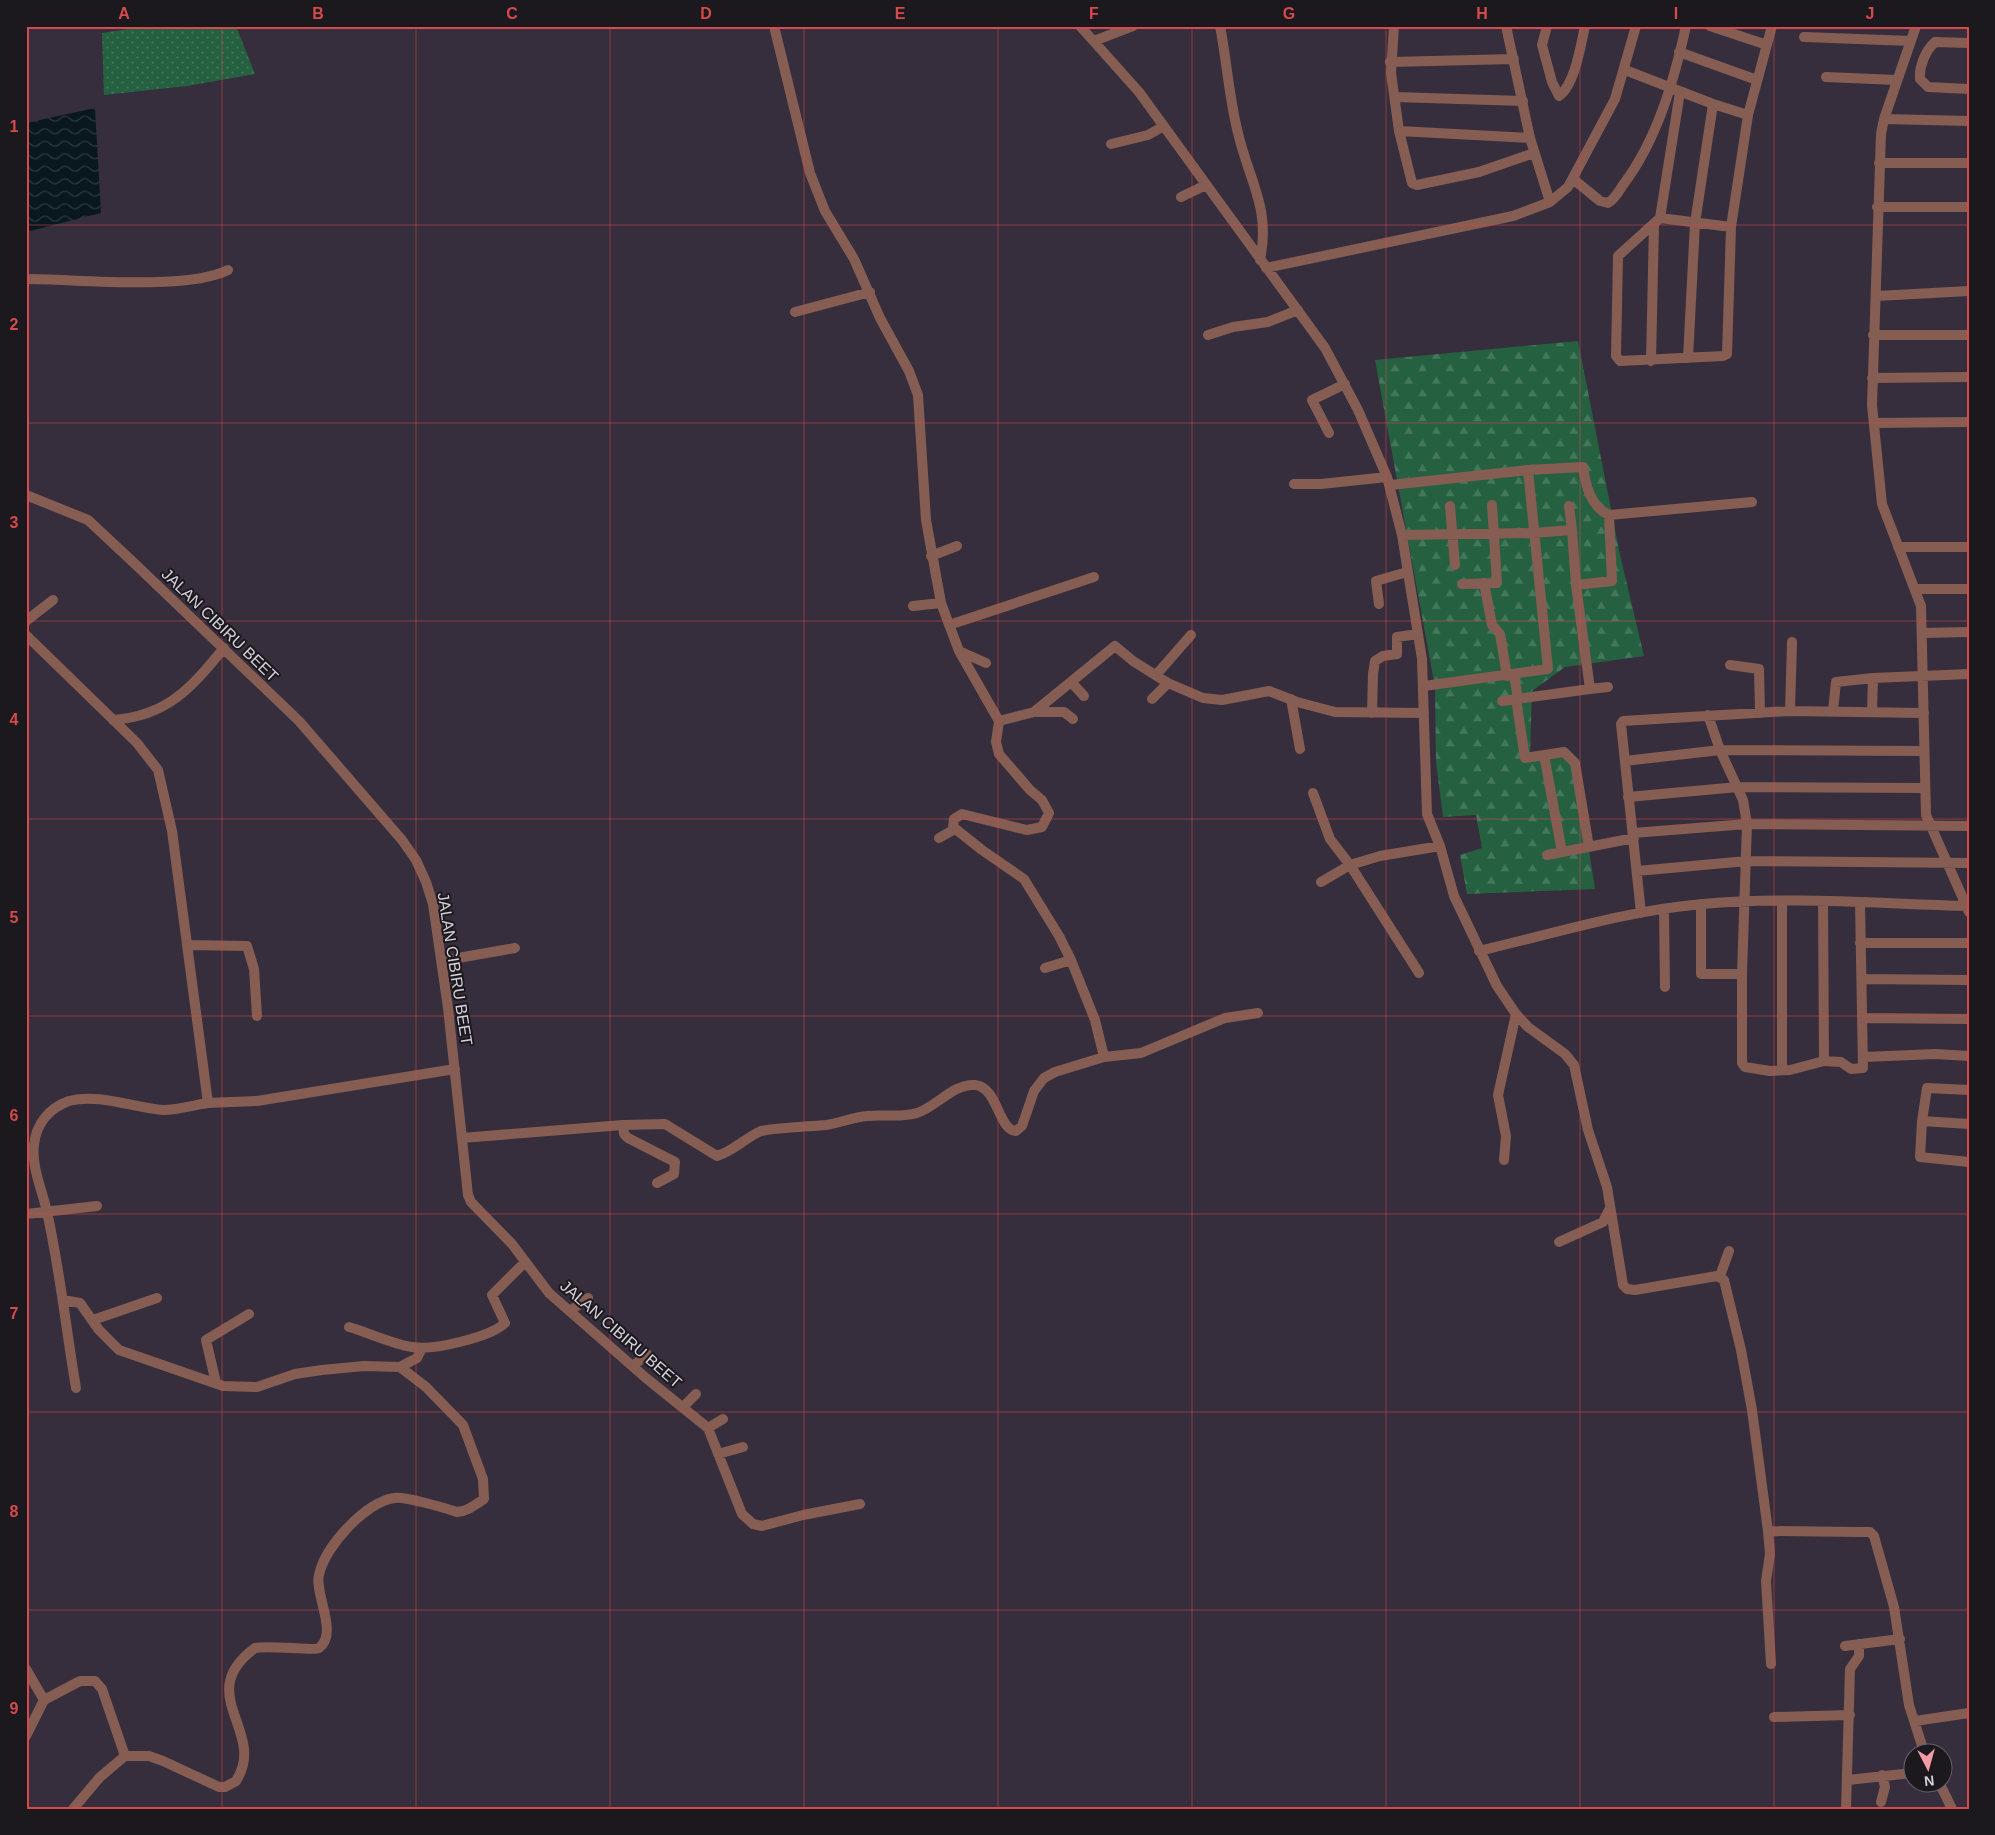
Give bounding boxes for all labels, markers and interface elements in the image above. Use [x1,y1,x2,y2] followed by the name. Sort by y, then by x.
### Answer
[118,5,130,22] text: A
[312,5,324,22] text: B
[506,5,518,22] text: C
[700,5,712,22] text: D
[895,5,906,22] text: E
[1089,5,1099,22] text: F
[1283,5,1295,22] text: G
[1476,5,1488,22] text: H
[1674,5,1678,22] text: I
[1866,5,1874,22] text: J
[10,118,19,135] text: 1
[10,316,19,333] text: 2
[10,514,19,531] text: 3
[158,565,282,685] street label: JALAN CIBIRU BEET
[10,711,19,728] text: 4
[435,891,476,1047] street label: JALAN CIBIRU BEET
[10,909,19,926] text: 5
[10,1107,19,1124] text: 6
[557,1277,685,1391] street label: JALAN CIBIRU BEET
[10,1305,19,1322] text: 7
[10,1503,19,1520] text: 8
[10,1700,19,1717] text: 9
[1902,1742,1952,1792] north arrow
[1923,1772,1935,1789] text: N

